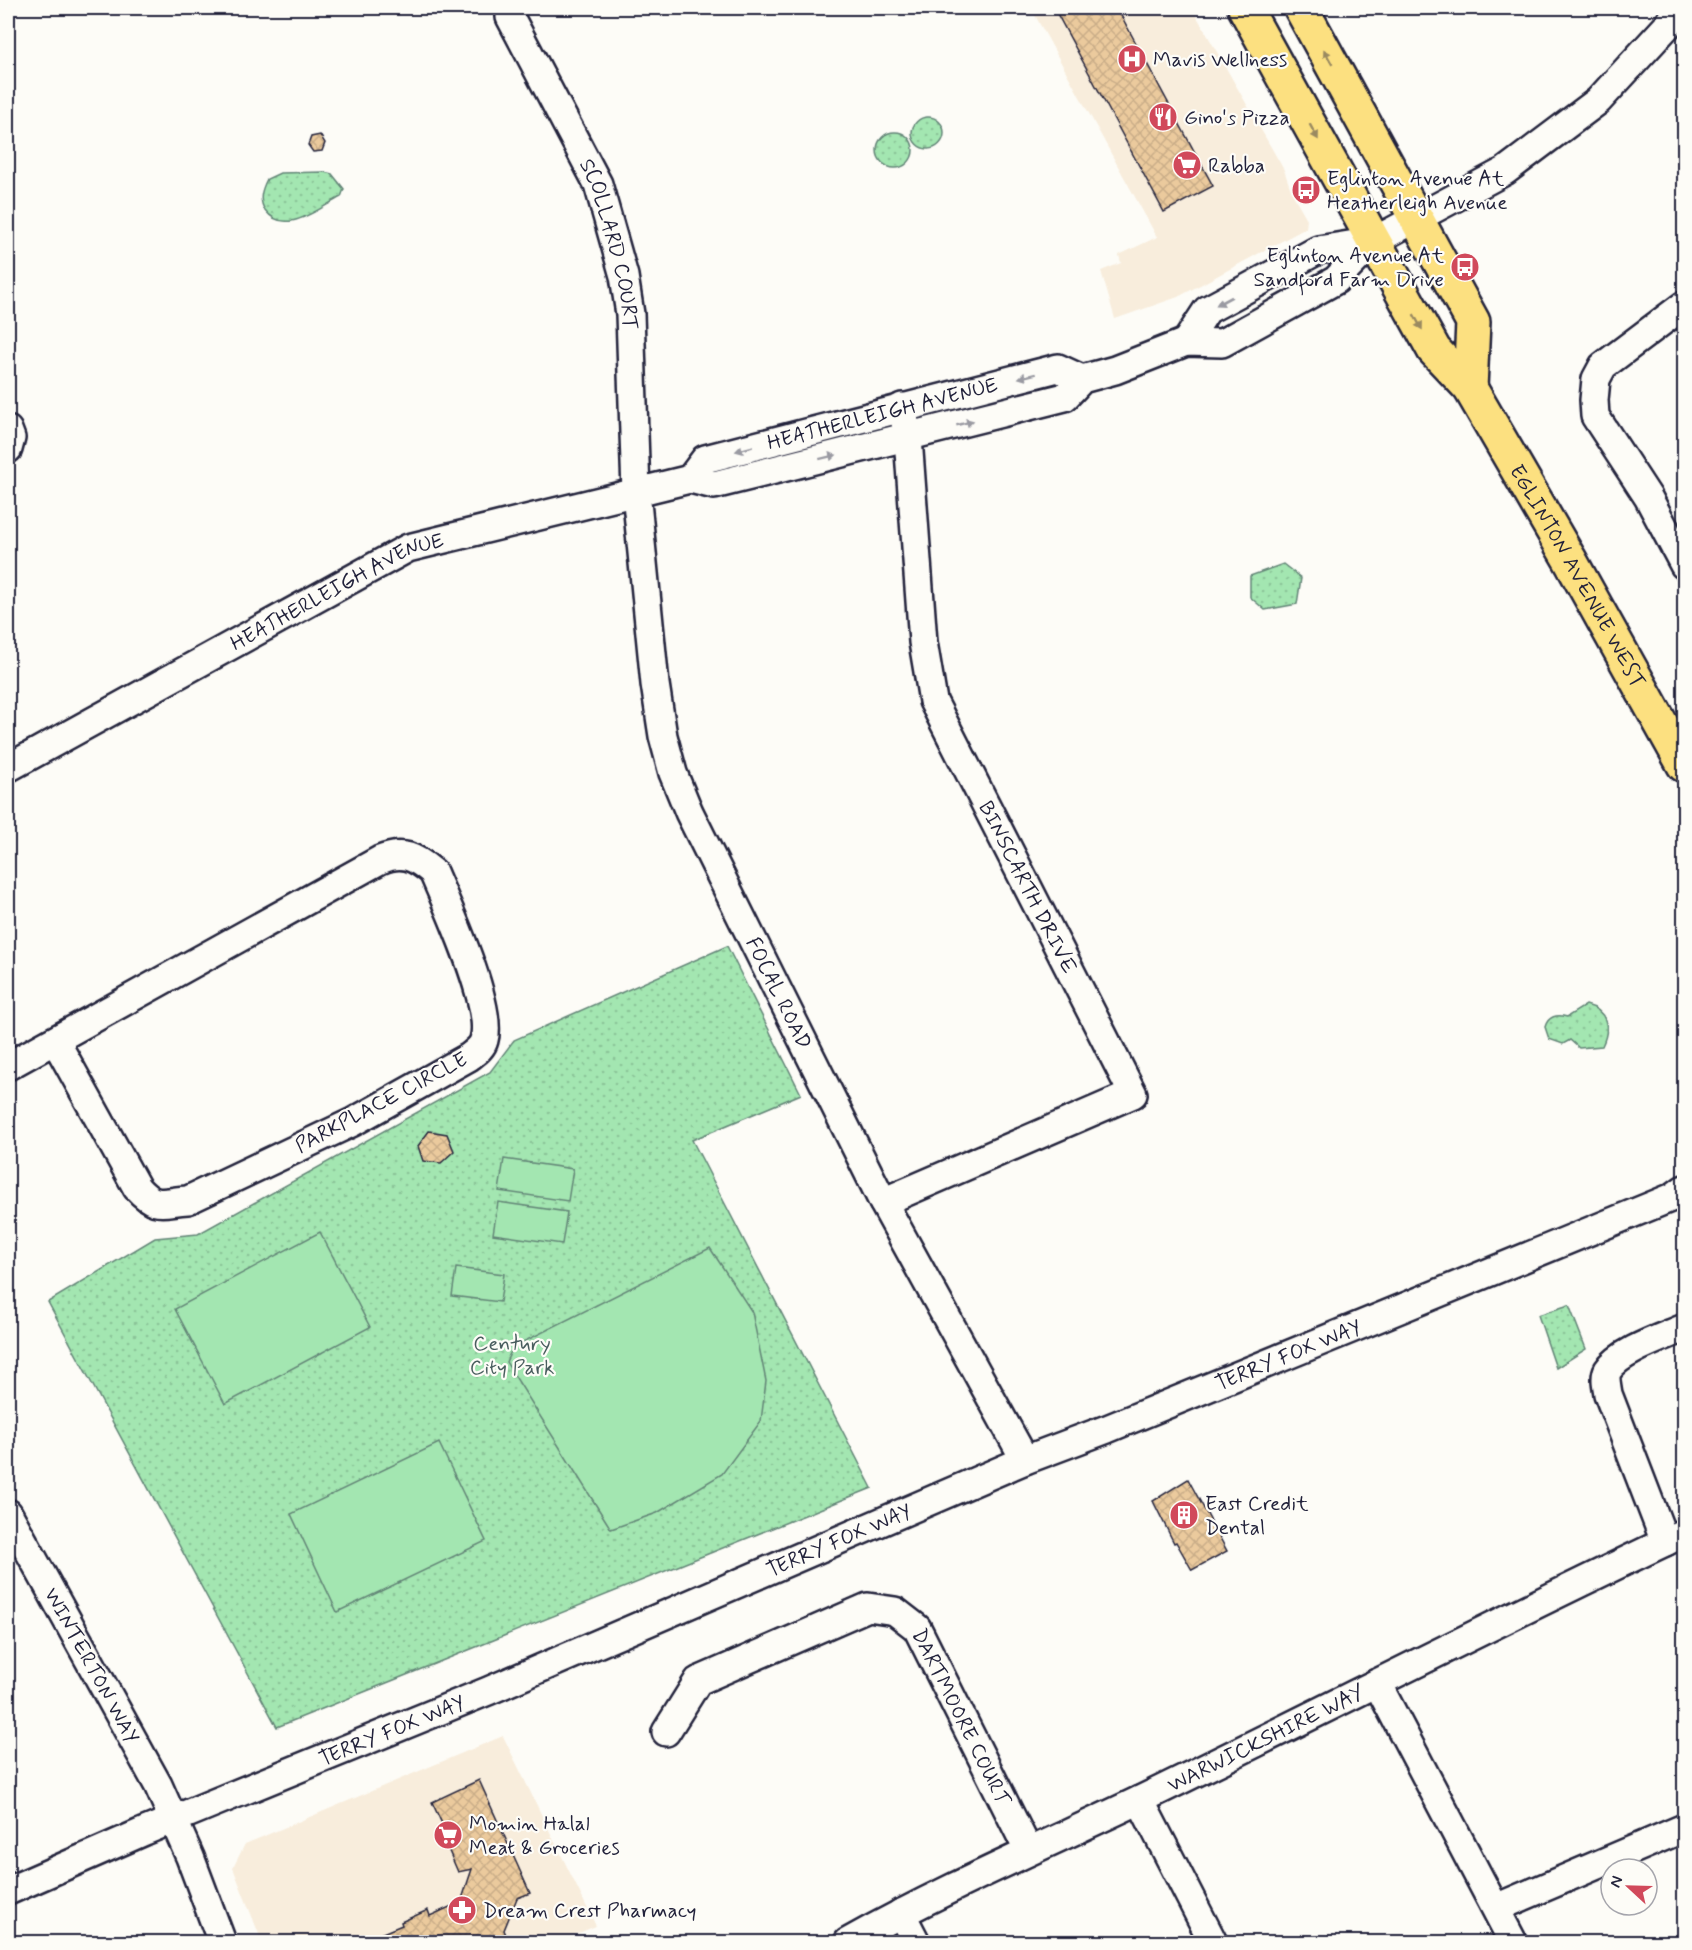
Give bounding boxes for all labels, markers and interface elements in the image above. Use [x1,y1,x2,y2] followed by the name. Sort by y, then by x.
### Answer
[1116,43,1148,75] hospital icon: Mavis Wellness
[1153,46,1287,74] place label: Mavis Wellness
[1323,48,1333,65] one-way arrow
[1147,101,1179,133] restaurant icon: Gino's Pizza
[1184,104,1290,132] place label: Gino's Pizza
[1309,124,1319,141] one-way arrow
[1171,149,1203,181] supermarket icon: Rabba
[1208,152,1265,180] place label: Rabba
[572,154,644,330] street label: SCOLLARD COURT
[1327,165,1508,217] place label: Eglinton Avenue At Heatherleigh Avenue
[1290,174,1322,206] bus stop icon: Eglinton Avenue At Heatherleigh Avenue
[1254,242,1445,296] place label: Eglinton Avenue At Sandford Farm Drive
[1449,251,1481,283] bus stop icon: Eglinton Avenue At Sandford Farm Drive
[1215,296,1232,306] one-way arrow
[1413,313,1423,330] one-way arrow
[764,371,1001,457] street label: HEATHERLEIGH AVENUE
[1018,371,1036,381] one-way arrow
[956,418,974,428] one-way arrow
[735,444,754,454] one-way arrow
[819,452,838,462] one-way arrow
[1502,460,1652,694] street label: EGLINTON AVENUE WEST
[226,527,447,658] street label: HEATHERLEIGH AVENUE
[971,796,1083,979] street label: BINSCARTH DRIVE
[738,933,818,1054] street label: FOCAL ROAD
[290,1046,472,1160] street label: PARKPLACE CIRCLE
[1211,1313,1366,1398] street label: TERRY FOX WAY
[470,1330,554,1382] park label: Century City Park
[1205,1490,1309,1542] place label: East Credit Dental
[762,1497,917,1585] street label: TERRY FOX WAY
[1168,1499,1200,1531] building icon: East Credit Dental
[37,1583,146,1749] street label: WINTERTON WAY
[904,1624,1017,1811] street label: DARTMOORE COURT
[1163,1678,1370,1799] street label: WARWICKSHIRE WAY
[315,1689,470,1774] street label: TERRY FOX WAY
[469,1810,620,1862] place label: Momin Halal Meat & Groceries
[432,1819,464,1851] supermarket icon: Momin Halal Meat & Groceries
[1599,1857,1659,1917] north arrow
[1605,1873,1628,1891] text: N
[446,1894,478,1926] pharmacy icon: Dream Crest Pharmacy
[483,1897,697,1925] place label: Dream Crest Pharmacy

